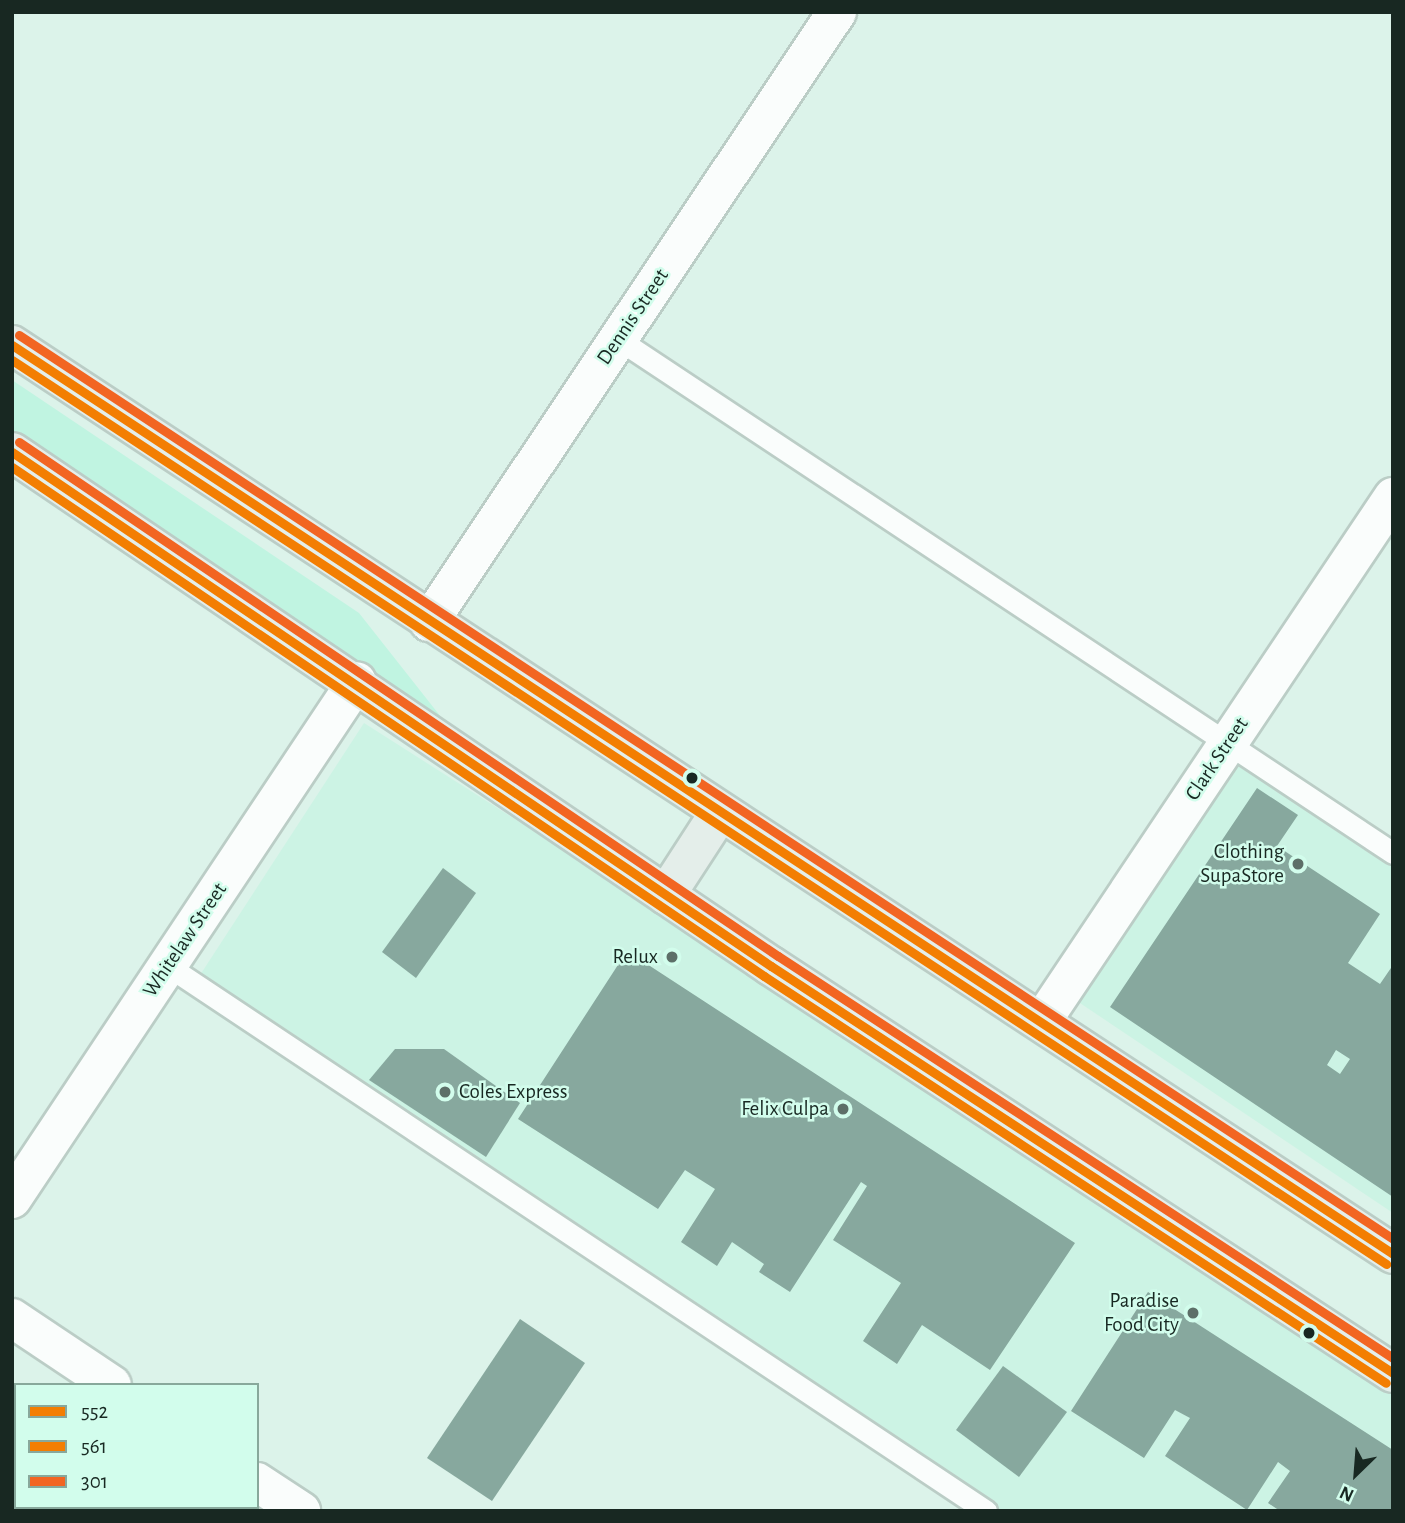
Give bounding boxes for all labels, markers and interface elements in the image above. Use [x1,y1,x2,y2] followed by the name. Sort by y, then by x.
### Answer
[592,264,674,370] street label: Dennis Street
[1180,713,1254,805] street label: Clark Street
[685,771,699,785] unlabelled marker
[1200,839,1284,889] place label: Clothing SupaStore
[1290,856,1306,872] marker: Clothing SupaStore
[138,878,232,1002] street label: Whitelaw Street
[612,944,658,970] place label: Relux
[664,949,680,965] marker: Relux
[459,1079,568,1105] place label: Coles Express
[437,1084,453,1100] marker: Coles Express
[741,1096,829,1122] place label: Felix Culpa
[835,1101,851,1117] marker: Felix Culpa
[1104,1288,1179,1338] place label: Paradise Food City
[1185,1305,1201,1321] marker: Paradise Food City
[1302,1326,1316,1340] unlabelled marker
[14,1383,259,1509] legend
[81,1401,108,1422] text: 552
[81,1436,107,1457] text: 561
[1321,1439,1391,1509] north arrow
[81,1471,108,1492] text: 301
[1337,1482,1357,1505] text: N

